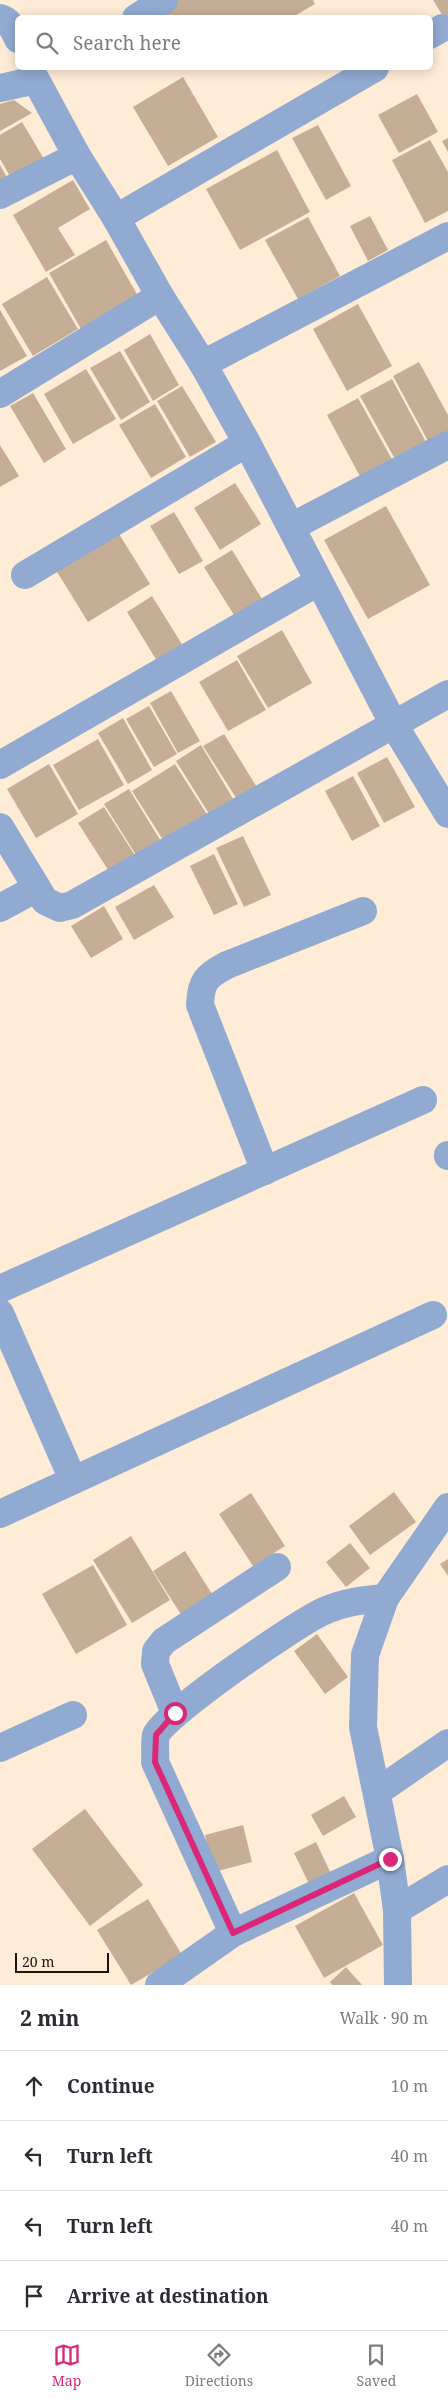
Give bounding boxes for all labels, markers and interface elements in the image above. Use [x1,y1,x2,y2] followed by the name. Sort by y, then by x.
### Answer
[15,15,433,70] search box
[33,29,61,57] icon: search
[73,30,181,56] text: Search here
[164,1702,187,1725] route start
[379,1848,402,1871] route end
[15,1950,109,1973] scale bar
[22,1952,55,1971] text: 20 m
[20,2004,79,2032] text: 2 min
[340,2007,428,2029] text: Walk · 90 m
[20,2072,48,2100] icon: ahead
[67,2073,155,2099] text: Continue
[391,2075,428,2097] text: 10 m
[20,2142,48,2170] icon: left
[67,2143,153,2169] text: Turn left
[391,2145,428,2167] text: 40 m
[20,2212,48,2240] icon: left
[67,2213,153,2239] text: Turn left
[391,2215,428,2237] text: 40 m
[20,2282,48,2310] icon: arrive
[67,2283,269,2309] text: Arrive at destination
[52,2341,81,2390] tab: Map
[185,2341,253,2390] tab: Directions
[357,2341,396,2390] tab: Saved

